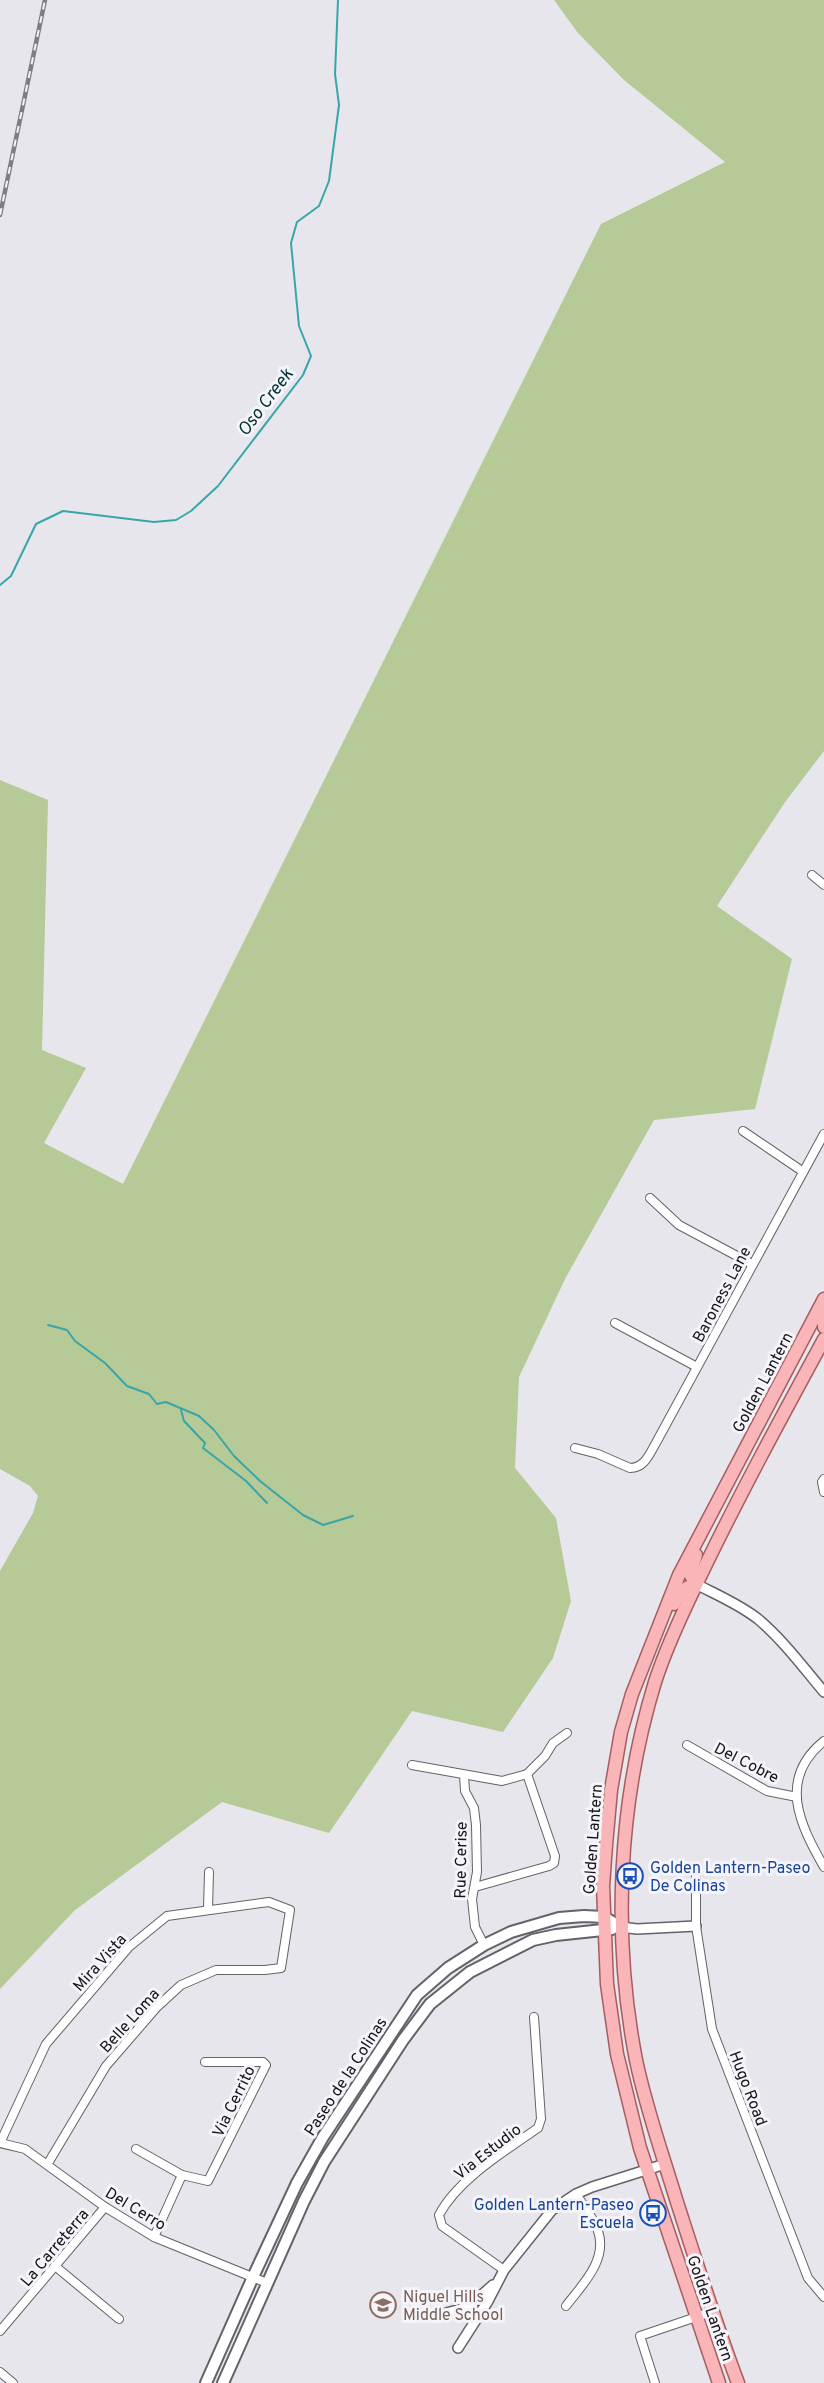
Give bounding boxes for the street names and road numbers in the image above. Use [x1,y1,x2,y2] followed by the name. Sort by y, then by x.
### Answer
[689,1244,756,1346] street label: Baroness Lane
[729,1329,799,1437] street label: Golden Lantern
[710,1739,782,1789] street label: Del Cobre
[580,1783,608,1895] street label: Golden Lantern
[451,1821,473,1899] street label: Rue Cerise
[69,1930,132,1996] street label: Mira Vista
[96,1985,165,2058] street label: Belle Loma
[301,2014,392,2140] street label: Paseo de la Colinas
[724,2048,771,2129] street label: Hugo Road
[209,2063,261,2141] street label: Via Cerrito
[451,2120,526,2185] street label: Via Estudio
[101,2184,169,2236] street label: Del Cerro
[17,2205,94,2291] street label: La Carreterra
[682,2253,737,2364] street label: Golden Lantern

